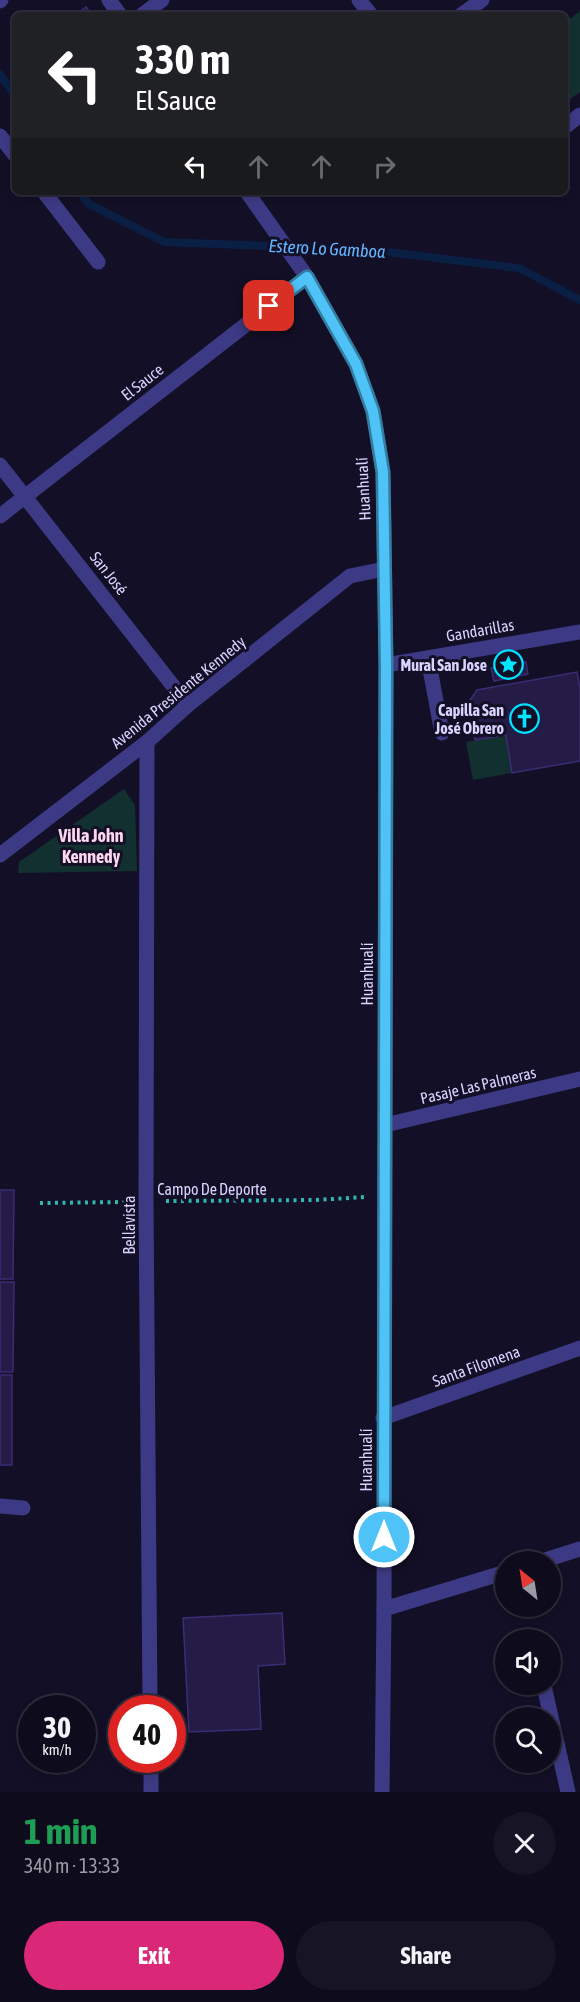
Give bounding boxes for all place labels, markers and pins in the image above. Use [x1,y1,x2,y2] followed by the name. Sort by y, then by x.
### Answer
[243,280,294,331] pin
[492,649,524,681] place icon: Mural San Jose
[401,656,487,674] place label: Mural San Jose
[434,701,504,737] place label: Capilla San José Obrero
[509,703,541,735] church icon: Capilla San José Obrero

